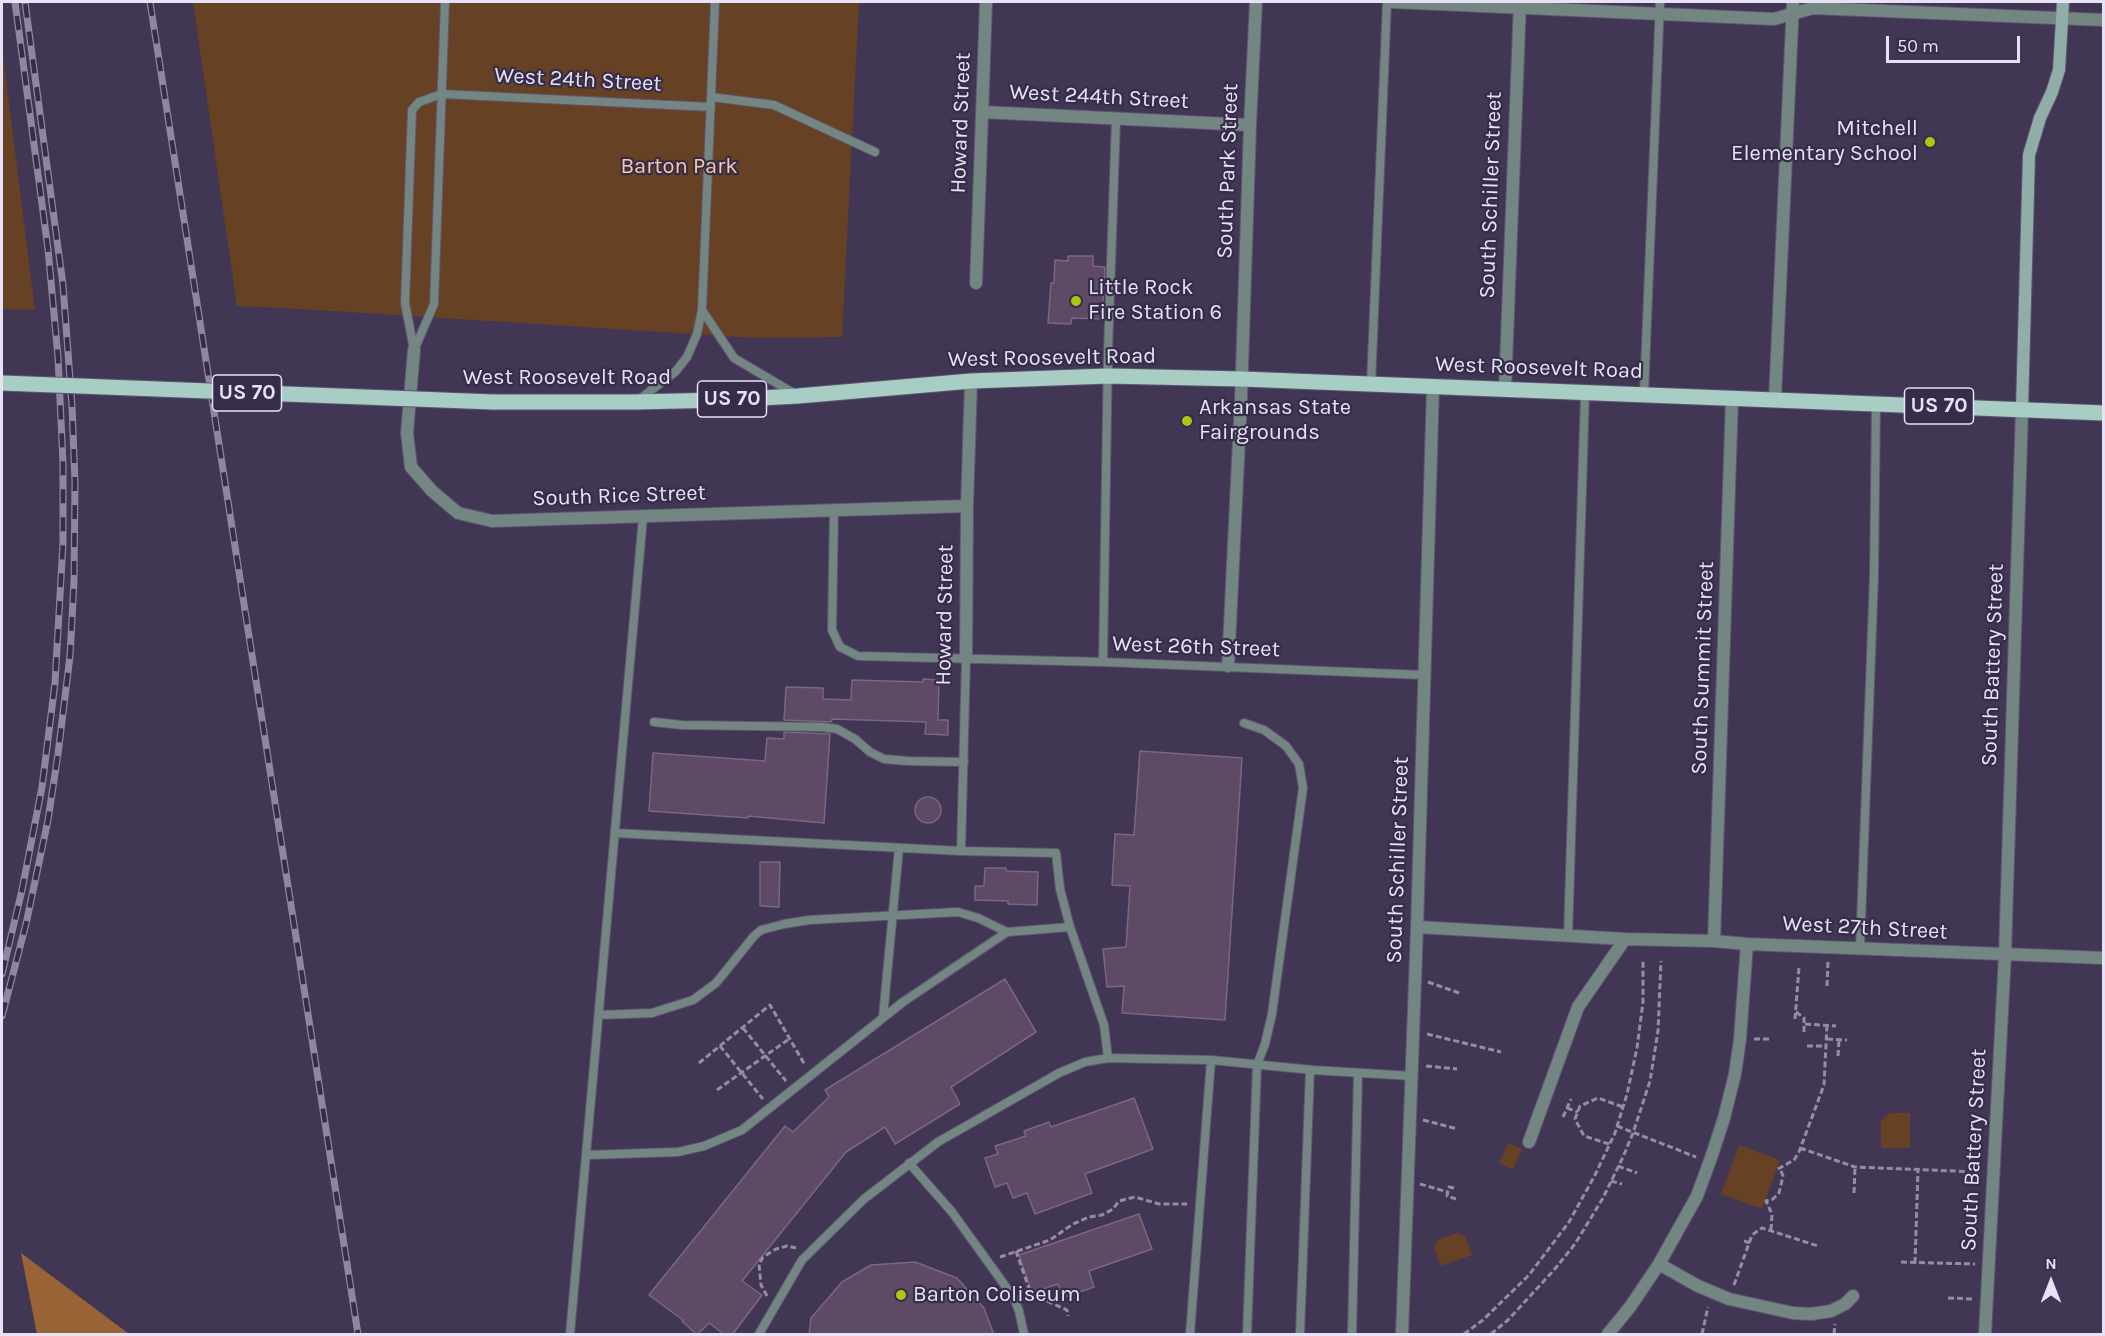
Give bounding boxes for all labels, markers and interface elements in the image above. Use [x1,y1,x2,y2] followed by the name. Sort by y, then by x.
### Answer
[1889,24,2022,62] scale bar
[1897,35,1939,57] text: 50 m
[945,52,977,194] street label: Howard Street
[494,62,662,98] street label: West 24th Street
[1009,79,1189,115] street label: West 244th Street
[1212,83,1244,259] street label: South Park Street
[1474,91,1508,299] street label: South Schiller Street
[1731,116,1918,168] place label: Mitchell Elementary School
[1923,135,1937,149] marker: Mitchell Elementary School
[620,154,738,180] park label: Barton Park
[1088,275,1222,326] place label: Little Rock Fire Station 6
[1069,294,1083,308] marker: Little Rock Fire Station 6
[948,343,1156,373] street label: West Roosevelt Road
[1434,351,1644,385] street label: West Roosevelt Road
[463,365,671,391] street label: West Roosevelt Road
[212,375,282,411] road number: US 70
[698,381,766,417] road number: US 70
[1904,388,1974,424] road number: US 70
[1199,395,1351,446] place label: Arkansas State Fairgrounds
[1180,414,1194,428] marker: Arkansas State Fairgrounds
[532,480,706,512] street label: South Rice Street
[931,544,959,686] street label: Howard Street
[1686,561,1720,775] street label: South Summit Street
[1976,563,2010,767] street label: South Battery Street
[1112,631,1280,663] street label: West 26th Street
[1381,756,1415,964] street label: South Schiller Street
[1782,910,1948,946] street label: West 27th Street
[1956,1048,1992,1252] street label: South Battery Street
[2021,1252,2081,1312] north arrow
[2045,1254,2057,1273] text: N
[913,1282,1081,1308] place label: Barton Coliseum
[894,1288,908,1302] marker: Barton Coliseum

